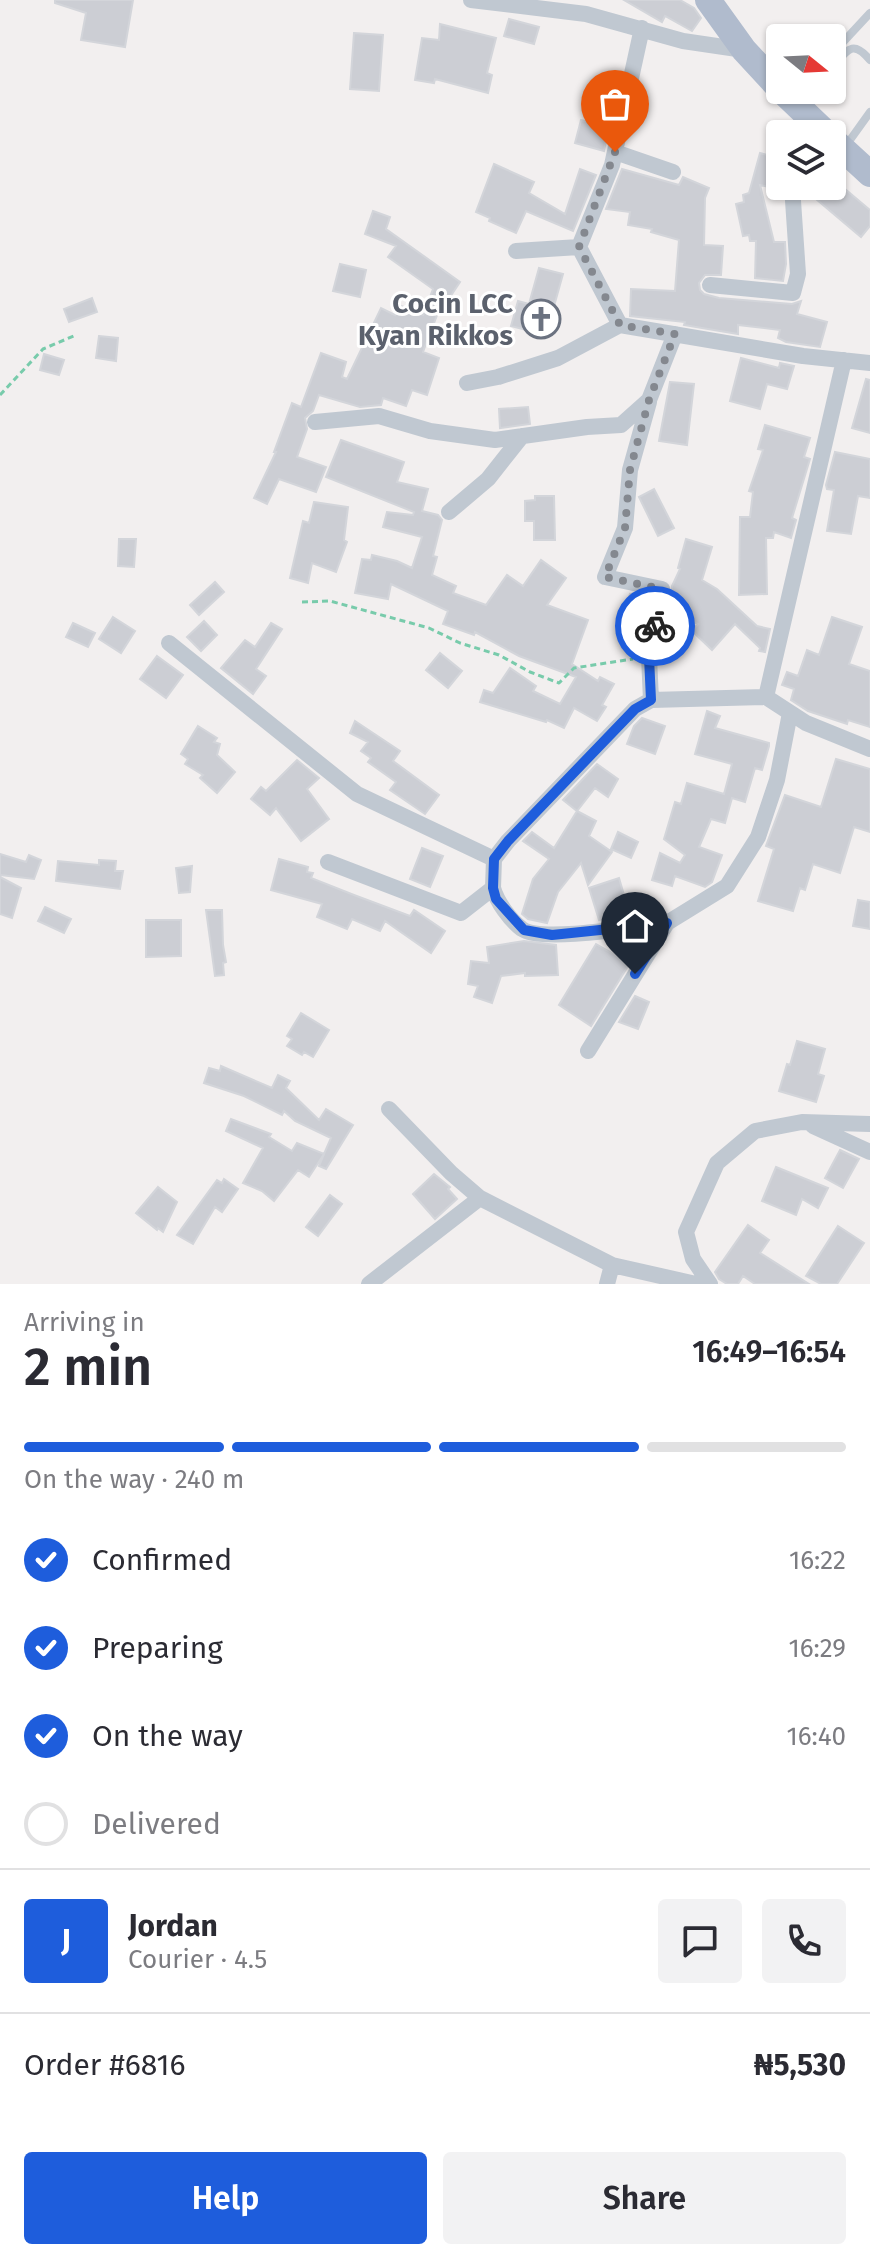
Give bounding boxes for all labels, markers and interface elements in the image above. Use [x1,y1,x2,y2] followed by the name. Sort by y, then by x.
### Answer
[766,24,846,104] north arrow
[766,24,846,200] map controls
[581,70,649,152] pin
[593,82,637,126] icon: bag
[766,120,846,200] button: layers
[358,287,513,352] place label: Cocin LCC Kyan Rikkos
[520,298,562,340] church icon: Cocin LCC Kyan Rikkos
[615,586,695,666] courier
[633,604,677,648] icon: bike
[601,892,669,974] pin
[613,904,657,948] icon: home
[24,1307,145,1338] text: Arriving in
[692,1334,846,1370] text: 16:49–16:54
[24,1336,152,1399] text: 2 min
[24,1464,244,1495] text: On the way · 240 m
[24,1538,68,1582] icon: check
[92,1542,232,1578] text: Confirmed
[789,1545,846,1576] text: 16:22
[24,1626,68,1670] icon: check
[92,1630,223,1666] text: Preparing
[788,1633,846,1664] text: 16:29
[24,1714,68,1758] icon: check
[92,1718,243,1754] text: On the way
[786,1721,846,1752] text: 16:40
[92,1806,221,1842] text: Delivered
[658,1899,742,1983] button: chat
[762,1899,846,1983] button: phone
[128,1908,218,1944] text: Jordan
[61,1923,71,1959] text: J
[128,1944,267,1975] text: Courier · 4.5
[24,2047,185,2083] text: Order #6816
[754,2047,846,2083] text: ₦5,530
[24,2152,427,2244] button: Help
[443,2152,846,2244] button: Share

